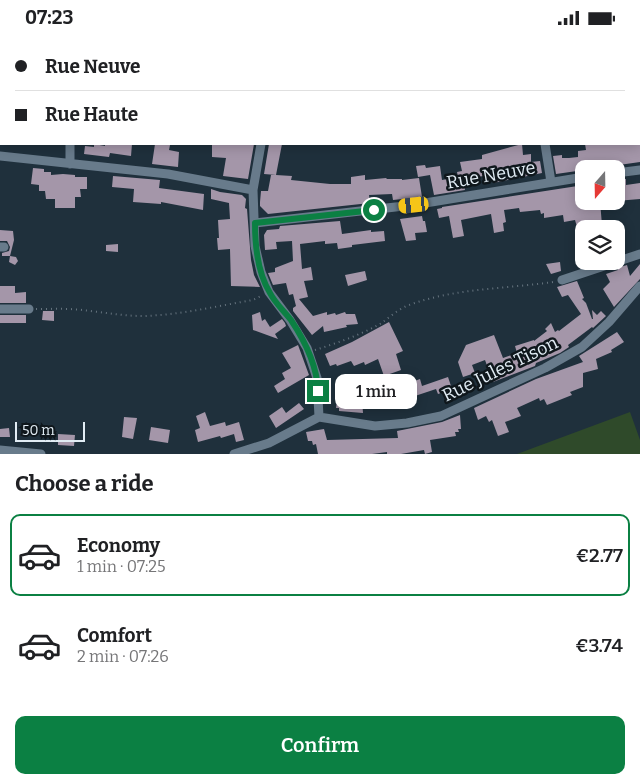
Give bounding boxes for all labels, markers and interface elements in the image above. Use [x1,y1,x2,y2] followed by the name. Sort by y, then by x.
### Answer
[25,6,73,29] text: 07:23
[45,55,140,78] text: Rue Neuve
[45,103,138,126] text: Rue Haute
[445,156,537,194] street label: Rue Neuve
[575,160,625,210] north arrow
[575,160,625,270] map controls
[398,196,429,214] car
[363,199,385,221] route start
[575,220,625,270] button: layers
[439,331,562,407] street label: Rue Jules Tison
[336,373,418,409] callout: 1 min
[307,380,329,402] route end
[356,382,396,401] text: 1 min
[15,419,85,442] scale bar
[22,422,55,439] text: 50 m
[15,470,154,497] text: Choose a ride
[17,533,62,578] icon: car
[77,534,160,557] text: Economy
[576,544,623,567] text: €2.77
[77,557,166,576] text: 1 min · 07:25
[17,623,62,668] icon: car
[77,624,152,647] text: Comfort
[575,634,623,657] text: €3.74
[77,647,169,666] text: 2 min · 07:26
[15,716,625,774] button: Confirm

